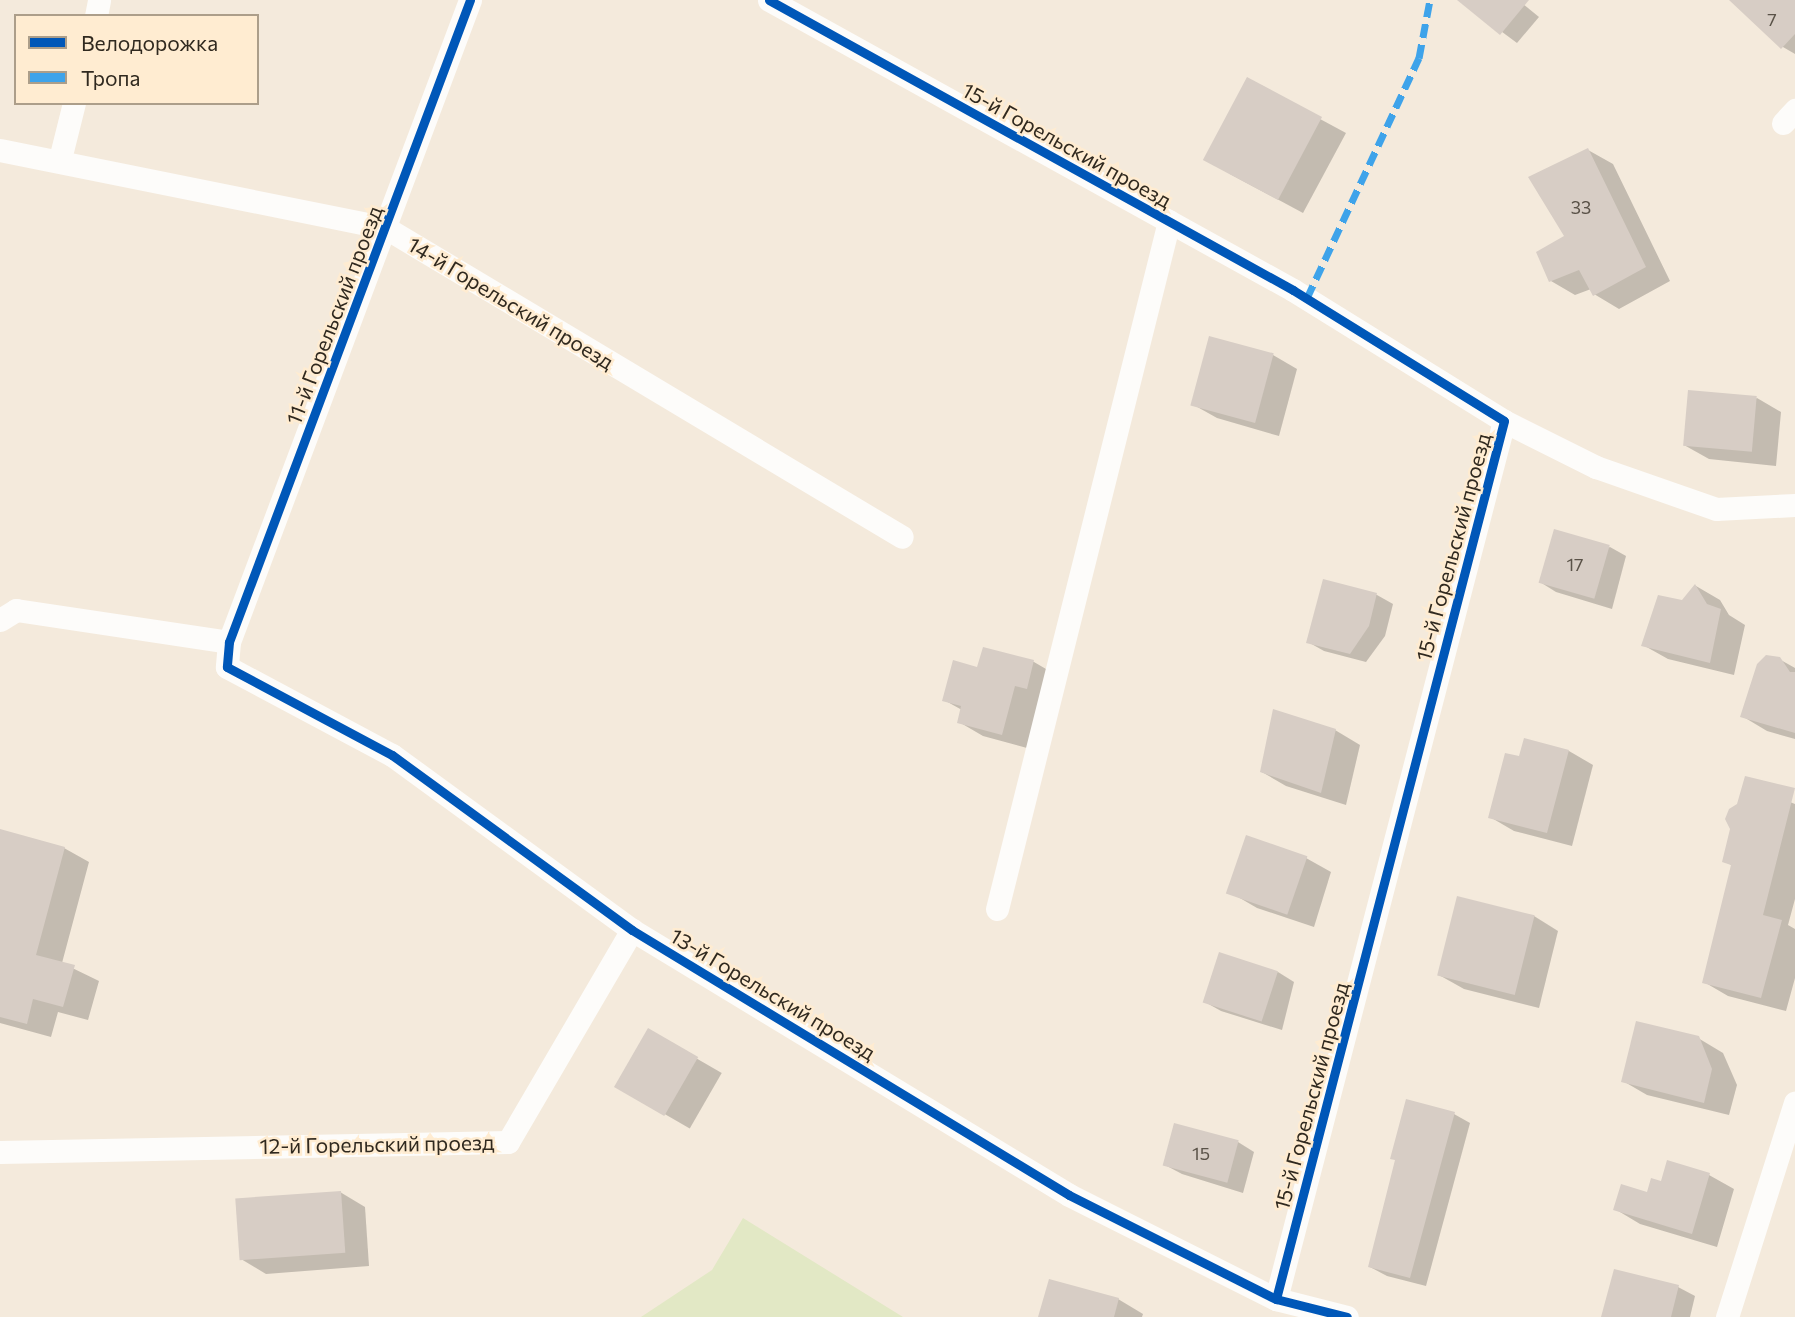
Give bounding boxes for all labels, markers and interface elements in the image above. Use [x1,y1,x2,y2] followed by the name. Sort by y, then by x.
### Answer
[1767,8,1777,30] house number: 7
[14,14,259,105] legend
[81,30,218,55] text: Велодорожка
[81,65,140,90] text: Тропа
[958,77,1176,213] street label: 15-й Горельский проезд
[1571,196,1591,218] house number: 33
[281,202,387,428] street label: 11-й Горельский проезд
[404,232,618,374] street label: 14-й Горельский проезд
[1410,430,1496,664] street label: 15-й Горельский проезд
[1566,553,1584,575] house number: 17
[666,923,880,1065] street label: 13-й Горельский проезд
[1268,979,1354,1213] street label: 15-й Горельский проезд
[259,1129,495,1159] street label: 12-й Горельский проезд
[1192,1142,1210,1164] house number: 15

